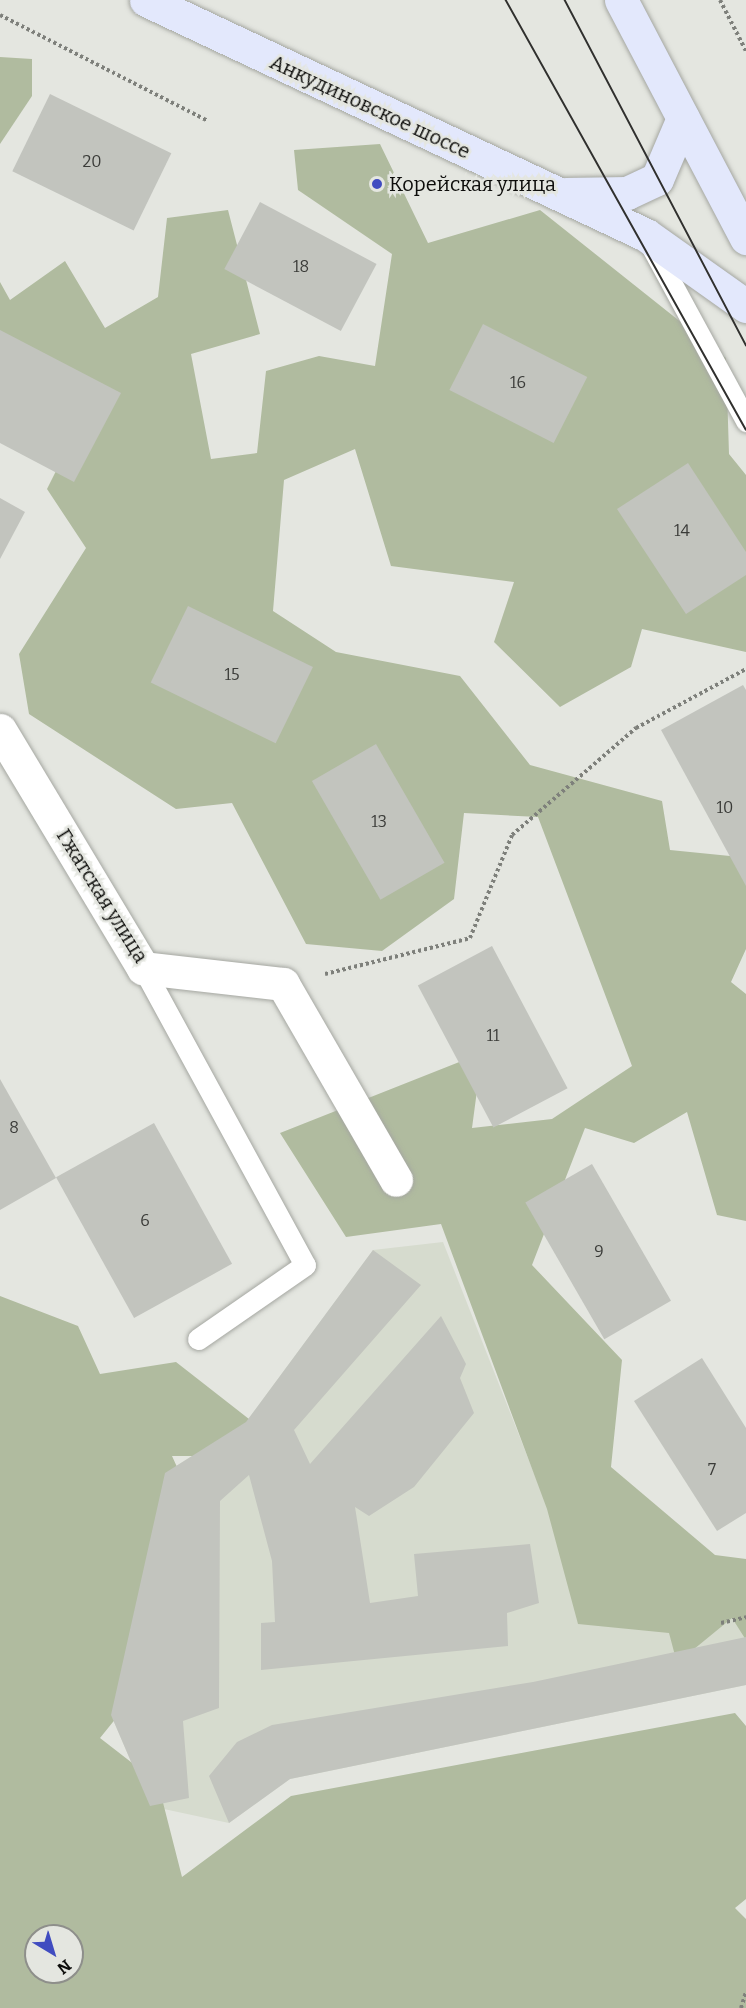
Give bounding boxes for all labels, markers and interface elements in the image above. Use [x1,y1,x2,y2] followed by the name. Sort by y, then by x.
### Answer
[266,50,474,164] street label: Анкудиновское шоссе
[83,152,101,172] house number: 20
[389,172,556,196] place label: Корейская улица
[370,177,384,191] marker: Корейская улица
[293,257,309,277] house number: 18
[510,373,526,393] house number: 16
[674,521,690,541] house number: 14
[224,665,240,685] house number: 15
[717,798,733,818] house number: 10
[371,812,387,832] house number: 13
[51,825,153,967] street label: Гжатская улица
[487,1026,499,1046] house number: 11
[9,1118,19,1138] house number: 8
[140,1211,150,1231] house number: 6
[594,1242,604,1262] house number: 9
[708,1460,716,1480] house number: 7
[24,1924,84,1984] north arrow
[53,1956,75,1978] text: N

